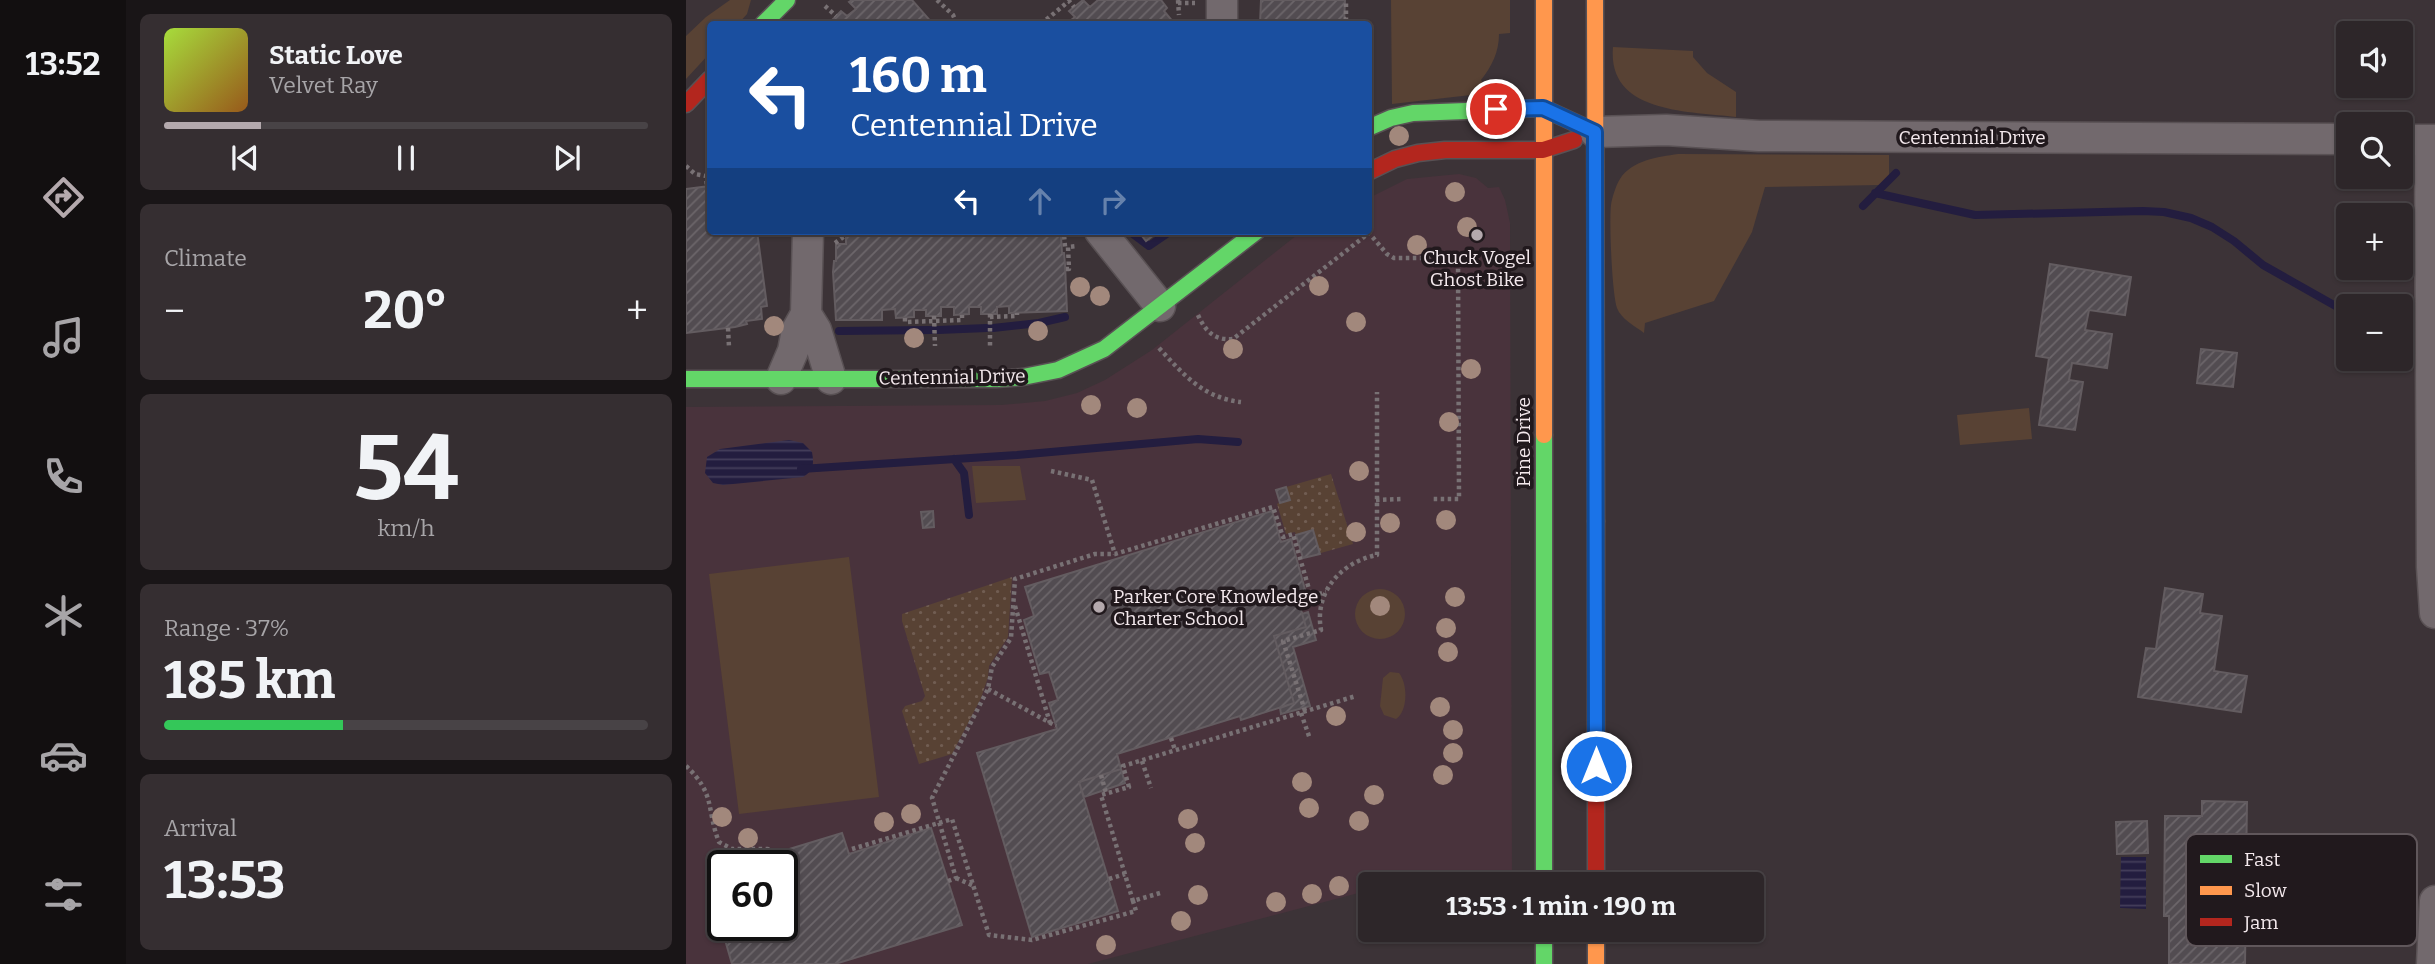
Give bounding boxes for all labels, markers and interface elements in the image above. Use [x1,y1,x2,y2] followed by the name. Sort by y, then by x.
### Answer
[2336,21,2413,371] map controls
[2336,21,2413,98] button: sound
[269,40,403,71] text: Static Love
[26,45,100,83] text: 13:52
[850,46,987,105] text: 160 m
[735,49,826,140] icon: left
[269,71,378,99] text: Velvet Ray
[1466,79,1526,139] pin
[1477,90,1515,128] icon: arrive
[850,106,1098,144] text: Centennial Drive
[2336,112,2413,189] button: search
[1898,126,2046,149] street label: Centennial Drive
[226,139,264,177] icon: previous
[387,139,425,177] icon: pause
[548,139,586,177] icon: next
[39,173,88,222] icon: directions
[948,182,986,220] icon: left
[1021,182,1059,220] icon: ahead
[1094,182,1132,220] icon: right
[2336,203,2413,280] button: +
[1469,227,1485,243] marker: Chuck Vogel Ghost Bike
[164,244,247,272] text: Climate
[1423,246,1531,291] place label: Chuck Vogel Ghost Bike
[363,279,448,342] text: 20°
[164,288,185,334] text: −
[626,288,648,334] text: +
[2336,294,2413,371] button: −
[39,313,88,362] icon: music
[878,364,1026,390] street label: Centennial Drive
[1512,397,1535,487] street label: Pine Drive
[353,414,459,523] text: 54
[39,452,88,501] icon: phone
[378,514,434,542] text: km/h
[1113,585,1318,630] place label: Parker Core Knowledge Charter School
[39,591,88,640] icon: climate
[1091,599,1107,615] marker: Parker Core Knowledge Charter School
[164,614,289,642] text: Range · 37%
[164,649,335,712] text: 185 km
[1559,729,1633,803] position arrow
[39,731,88,780] icon: car
[164,814,237,842] text: Arrival
[2186,834,2417,946] legend
[2244,848,2281,871] text: Fast
[164,849,286,912] text: 13:53
[707,850,798,941] speed limit sign: 60
[39,870,88,919] icon: filters
[2244,879,2287,902] text: Slow
[1446,891,1676,922] text: 13:53 · 1 min · 190 m
[2243,911,2278,934] text: Jam

